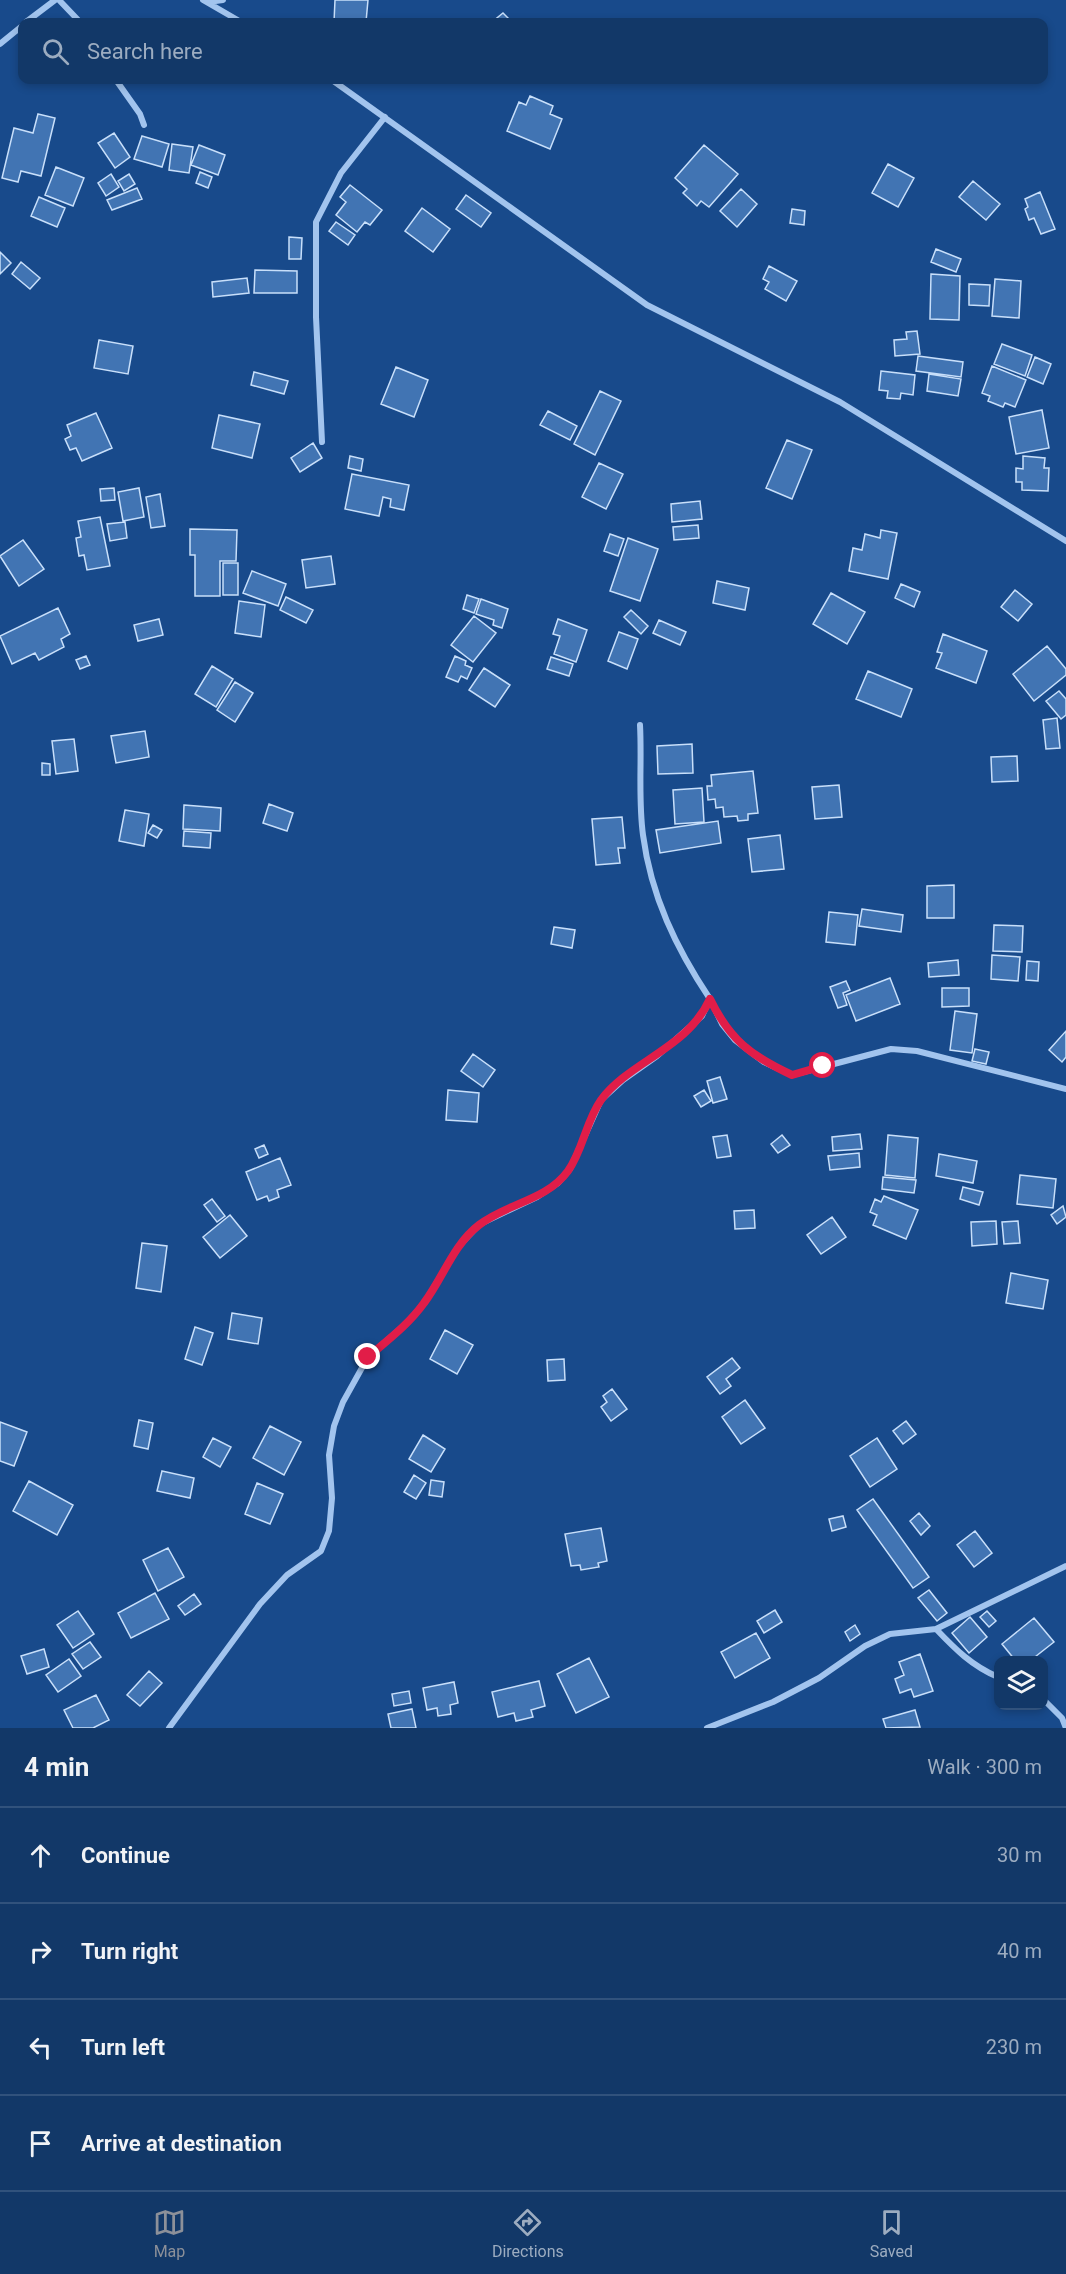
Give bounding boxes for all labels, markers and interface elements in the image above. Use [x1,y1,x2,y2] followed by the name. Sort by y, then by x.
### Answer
[18,18,1048,84] search box
[39,35,72,68] icon: search
[87,39,203,64] text: Search here
[809,1052,835,1078] route start
[354,1343,380,1369] route end
[994,1656,1048,1710] map controls
[994,1656,1048,1710] button: layers
[24,1752,89,1782] text: 4 min
[927,1755,1042,1779] text: Walk · 300 m
[24,1839,57,1872] icon: ahead
[81,1843,170,1868] text: Continue
[997,1843,1042,1867] text: 30 m
[24,1935,57,1968] icon: right
[81,1939,178,1964] text: Turn right
[997,1939,1042,1963] text: 40 m
[24,2031,57,2064] icon: left
[81,2035,165,2060] text: Turn left
[986,2035,1042,2059] text: 230 m
[24,2127,57,2160] icon: arrive
[81,2131,282,2156] text: Arrive at destination
[153,2206,186,2261] tab: Map
[492,2206,564,2261] tab: Directions
[870,2206,913,2261] tab: Saved

